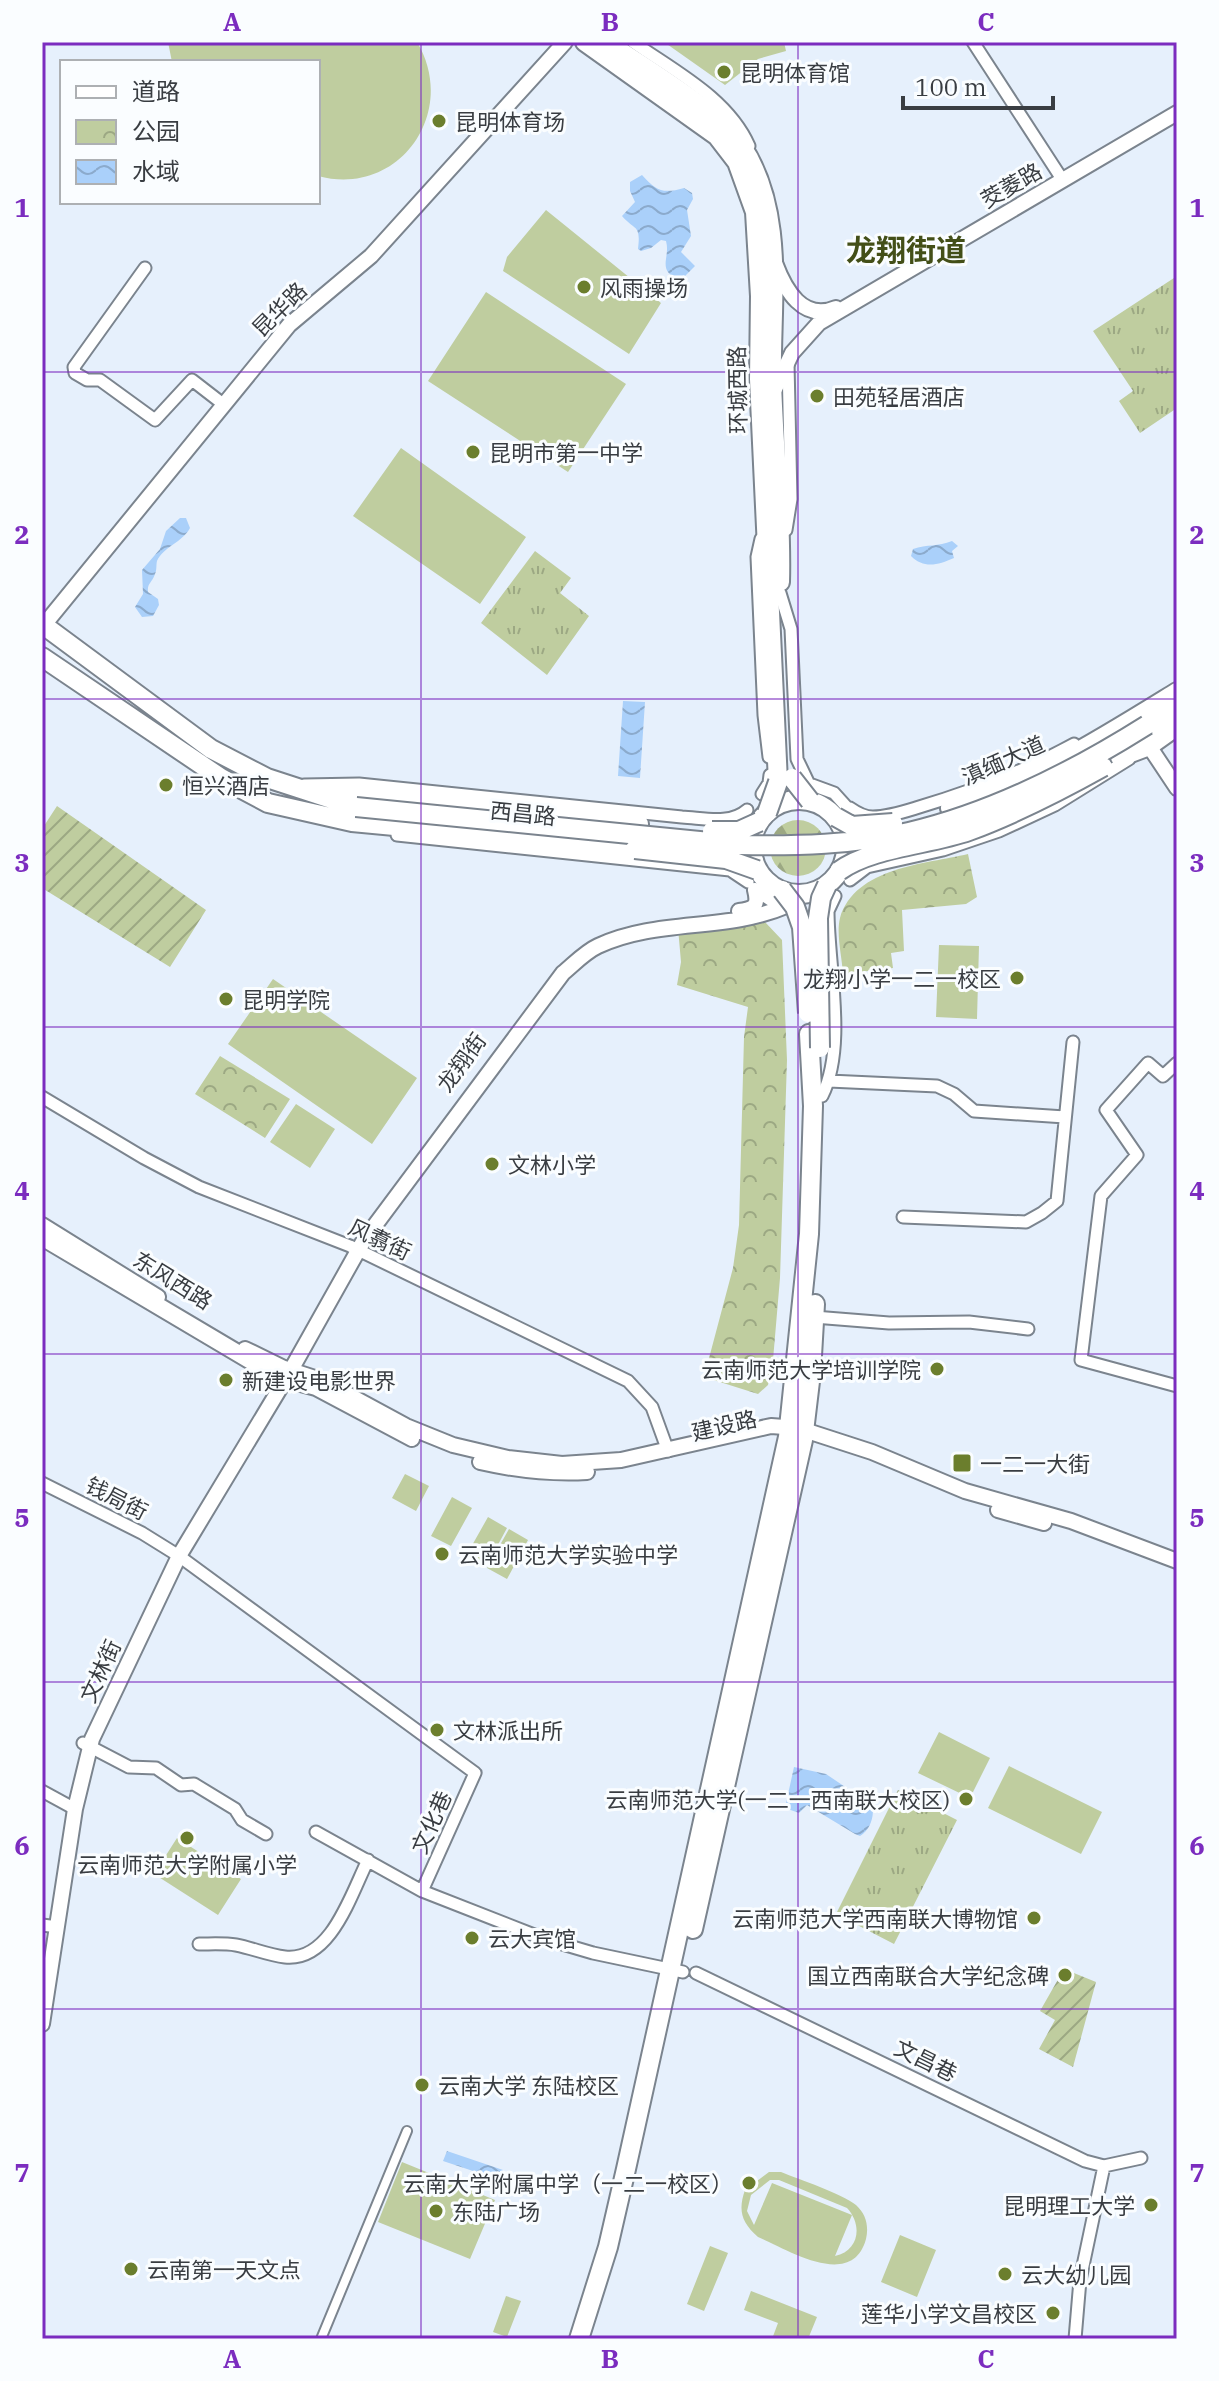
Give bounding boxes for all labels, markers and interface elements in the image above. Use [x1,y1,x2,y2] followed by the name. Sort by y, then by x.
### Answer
[223,4,241,38] text: A
[601,4,619,38] text: B
[977,4,995,38] text: C
[740,58,850,87] place label: 昆明体育馆
[60,60,320,204] legend
[903,60,1053,110] scale bar
[715,63,733,81] marker: 昆明体育馆
[915,71,987,103] text: 100 m
[132,75,180,107] text: 道路
[455,107,565,136] place label: 昆明体育场
[430,112,448,130] marker: 昆明体育场
[132,115,180,147] text: 公园
[132,155,180,187] text: 水域
[975,156,1047,214] street label: 茭菱路
[14,190,30,224] text: 1
[1189,190,1205,224] text: 1
[846,230,966,269] district label: 龙翔街道
[600,273,688,302] place label: 风雨操场
[245,275,313,343] street label: 昆华路
[575,278,593,296] marker: 风雨操场
[722,346,752,434] street label: 环城西路
[833,382,965,411] place label: 田苑轻居酒店
[808,387,826,405] marker: 田苑轻居酒店
[489,438,643,467] place label: 昆明市第一中学
[464,443,482,461] marker: 昆明市第一中学
[14,517,30,551] text: 2
[1189,517,1205,551] text: 2
[957,729,1049,791] street label: 滇缅大道
[182,771,270,800] place label: 恒兴酒店
[157,776,175,794] marker: 恒兴酒店
[489,795,557,831] street label: 西昌路
[14,845,30,879] text: 3
[1189,845,1205,879] text: 3
[803,964,1001,993] place label: 龙翔小学一二一校区
[1008,969,1026,987] marker: 龙翔小学一二一校区
[242,985,330,1014] place label: 昆明学院
[217,990,235,1008] marker: 昆明学院
[430,1027,492,1097] street label: 龙翔街
[508,1150,596,1179] place label: 文林小学
[483,1155,501,1173] marker: 文林小学
[14,1173,30,1207] text: 4
[1189,1173,1205,1207] text: 4
[344,1212,416,1266] street label: 风翥街
[128,1244,218,1316] street label: 东风西路
[701,1355,921,1384] place label: 云南师范大学培训学院
[928,1360,946,1378] marker: 云南师范大学培训学院
[242,1366,396,1395] place label: 新建设电影世界
[217,1371,235,1389] marker: 新建设电影世界
[689,1403,759,1447] street label: 建设路
[980,1449,1090,1478] place label: 一二一大街
[951,1452,973,1474] marker: 一二一大街
[81,1470,153,1526] street label: 钱局街
[14,1500,30,1534] text: 5
[1189,1500,1205,1534] text: 5
[458,1540,678,1569] place label: 云南师范大学实验中学
[433,1545,451,1563] marker: 云南师范大学实验中学
[73,1635,127,1707] street label: 文林街
[453,1716,563,1745] place label: 文林派出所
[428,1721,446,1739] marker: 文林派出所
[606,1785,950,1814] place label: 云南师范大学(一二一西南联大校区)
[404,1786,458,1858] street label: 文化巷
[957,1790,975,1808] marker: 云南师范大学(一二一西南联大校区)
[14,1828,30,1862] text: 6
[1189,1828,1205,1862] text: 6
[178,1829,196,1847] marker: 云南师范大学附属小学
[77,1850,297,1879] place label: 云南师范大学附属小学
[732,1904,1018,1933] place label: 云南师范大学西南联大博物馆
[1025,1909,1043,1927] marker: 云南师范大学西南联大博物馆
[488,1924,576,1953] place label: 云大宾馆
[463,1929,481,1947] marker: 云大宾馆
[807,1961,1049,1990] place label: 国立西南联合大学纪念碑
[1056,1966,1074,1984] marker: 国立西南联合大学纪念碑
[890,2032,962,2088] street label: 文昌巷
[438,2071,619,2100] place label: 云南大学 东陆校区
[413,2076,431,2094] marker: 云南大学 东陆校区
[14,2155,30,2189] text: 7
[1189,2155,1205,2189] text: 7
[403,2169,733,2198] place label: 云南大学附属中学（一二一校区）
[740,2174,758,2192] marker: 云南大学附属中学（一二一校区）
[1003,2191,1135,2220] place label: 昆明理工大学
[1142,2196,1160,2214] marker: 昆明理工大学
[452,2197,540,2226] place label: 东陆广场
[427,2202,445,2220] marker: 东陆广场
[147,2255,301,2284] place label: 云南第一天文点
[122,2260,140,2278] marker: 云南第一天文点
[1021,2260,1131,2289] place label: 云大幼儿园
[996,2265,1014,2283] marker: 云大幼儿园
[861,2299,1037,2328] place label: 莲华小学文昌校区
[1044,2304,1062,2322] marker: 莲华小学文昌校区
[223,2341,241,2375] text: A
[601,2341,619,2375] text: B
[977,2341,995,2375] text: C

